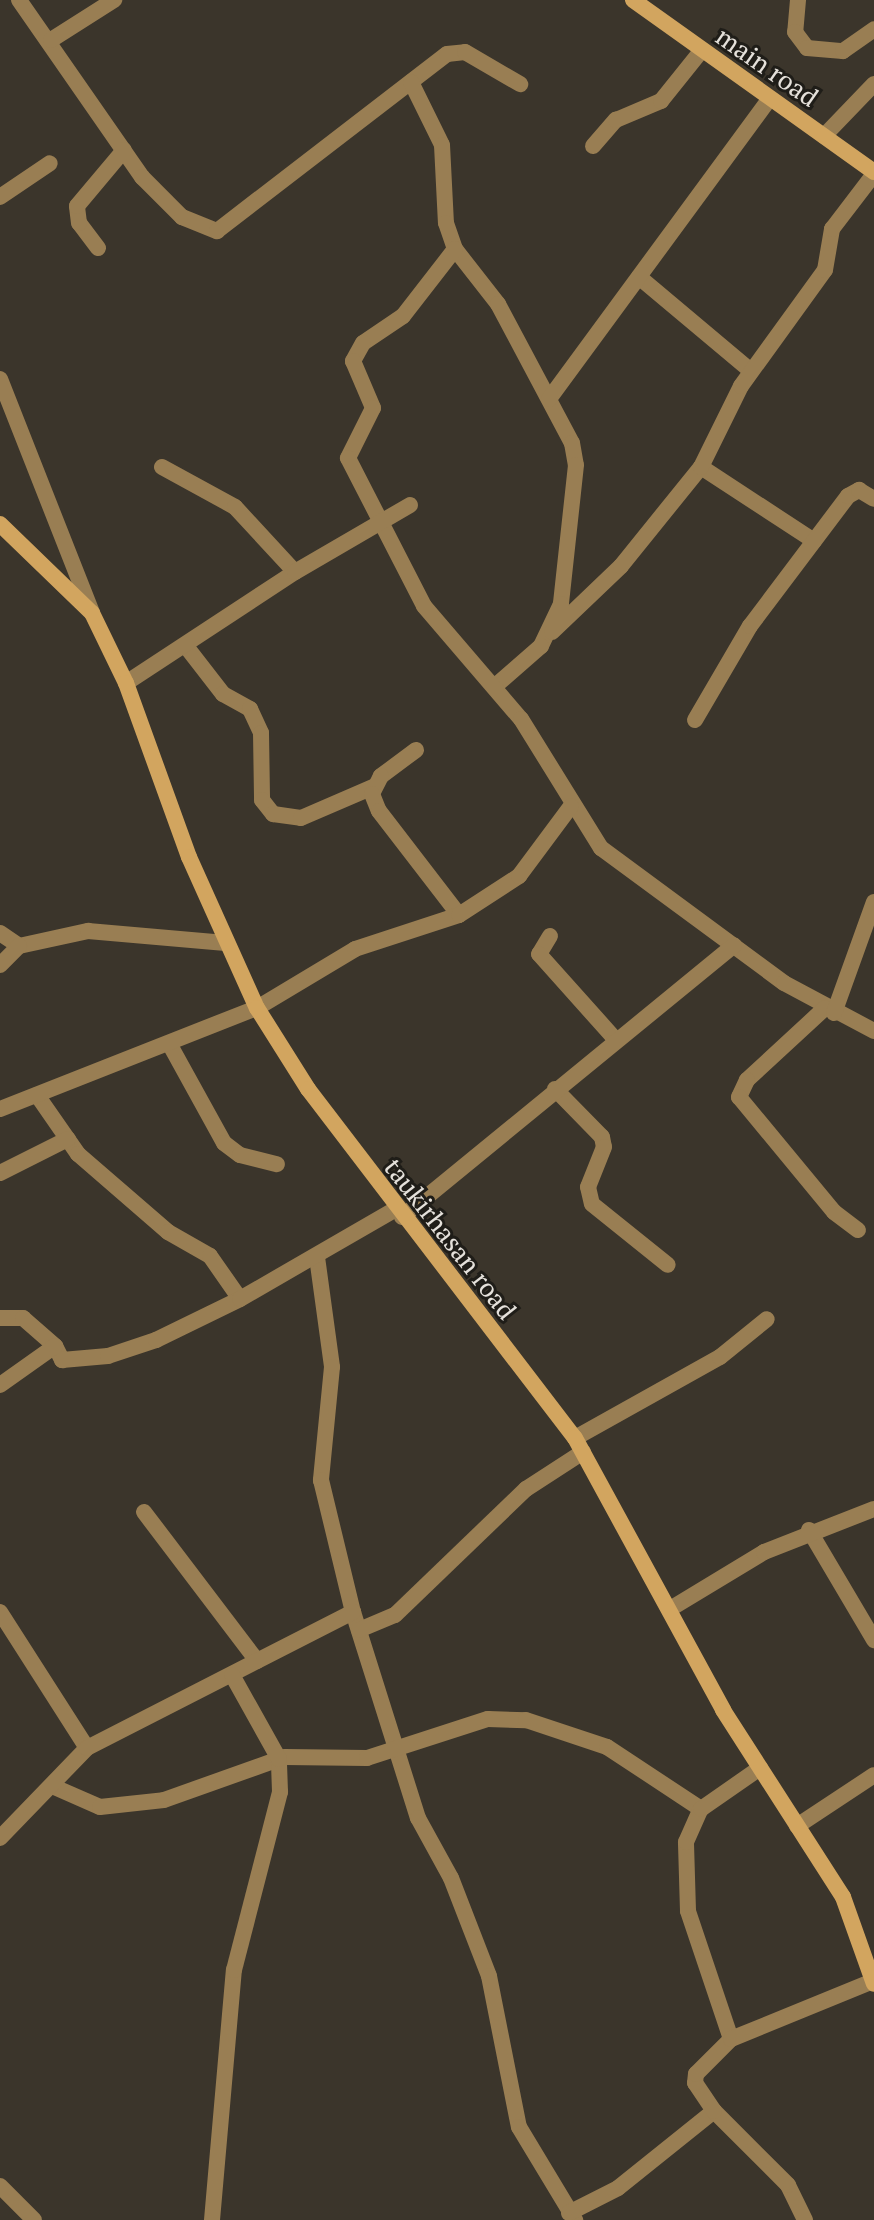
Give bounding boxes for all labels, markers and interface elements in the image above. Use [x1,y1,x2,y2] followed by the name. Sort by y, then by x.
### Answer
[710,21,824,113] street label: main road
[378,1152,522,1326] street label: taukirhasan road

